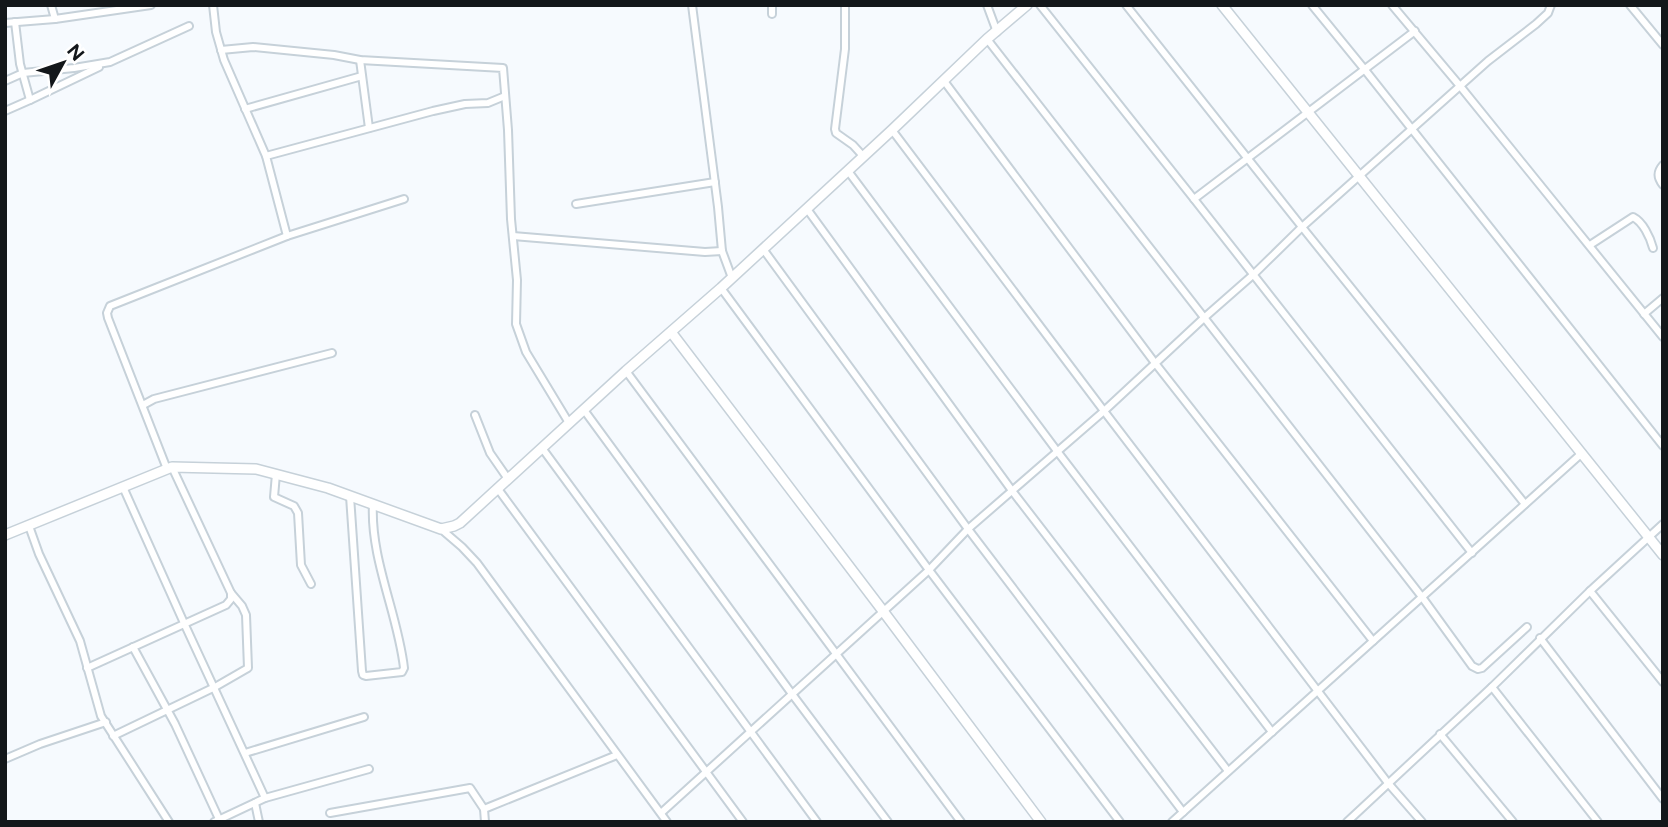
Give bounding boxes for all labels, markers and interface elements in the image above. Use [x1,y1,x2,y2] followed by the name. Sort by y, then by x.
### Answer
[28,28,98,98] north arrow
[62,39,89,65] text: N

